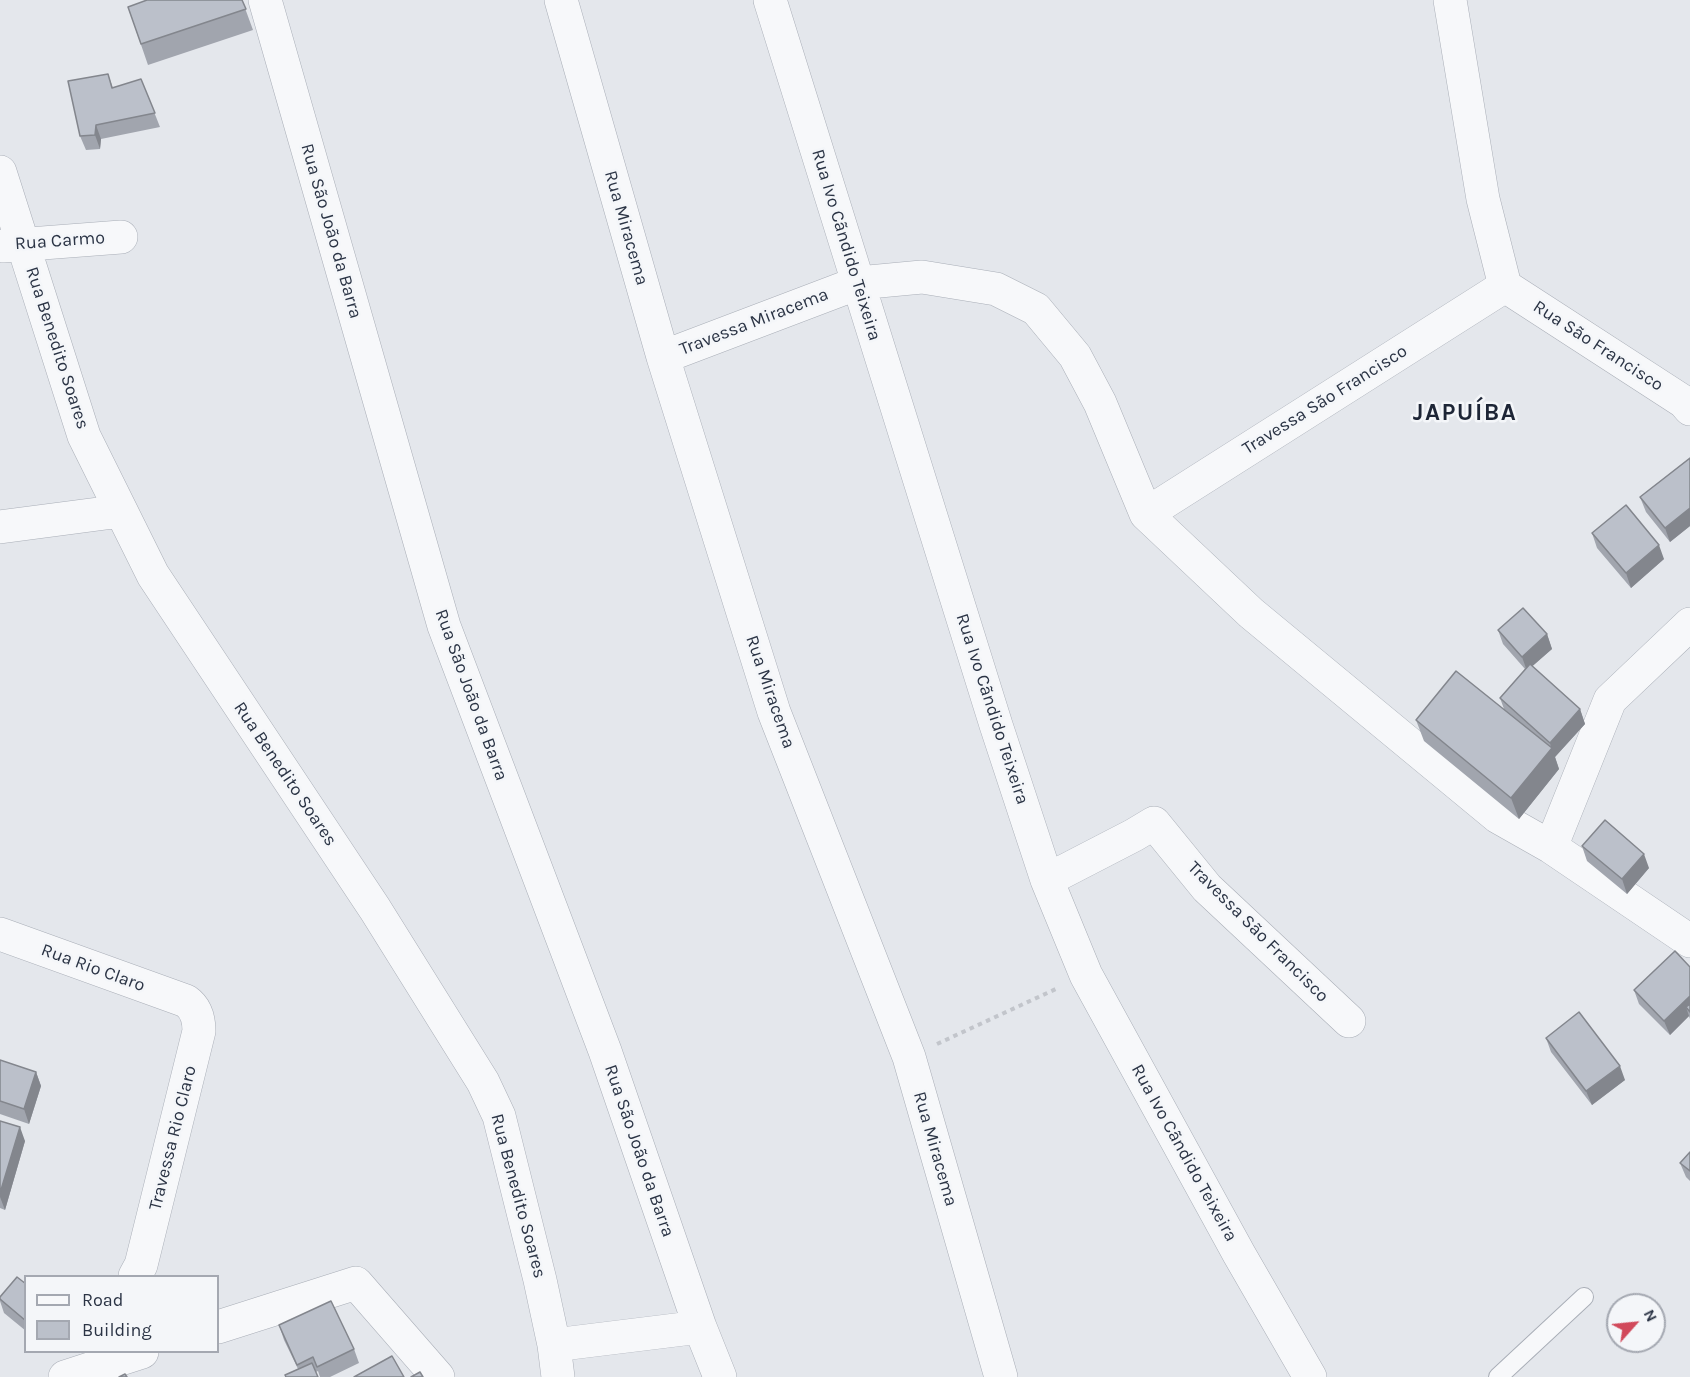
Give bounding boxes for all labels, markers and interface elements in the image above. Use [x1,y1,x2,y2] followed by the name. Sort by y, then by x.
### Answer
[296,141,366,321] street label: Rua São João da Barra
[807,146,885,344] street label: Rua Ivo Cãndido Teixeira
[599,168,653,288] street label: Rua Miracema
[14,227,106,255] street label: Rua Carmo
[21,264,93,432] street label: Rua Benedito Soares
[676,284,832,360] street label: Travessa Miracema
[1529,296,1667,396] street label: Rua São Francisco
[1239,340,1411,460] street label: Travessa São Francisco
[1413,399,1517,427] district label: JAPUÍBA
[430,606,512,784] street label: Rua São João da Barra
[951,611,1033,807] street label: Rua Ivo Cãndido Teixeira
[741,633,799,751] street label: Rua Miracema
[229,698,341,850] street label: Rua Benedito Soares
[1183,857,1333,1007] street label: Travessa São Francisco
[38,939,148,997] street label: Rua Rio Claro
[1126,1061,1242,1245] street label: Rua Ivo Cãndido Teixeira
[599,1062,679,1240] street label: Rua São João da Barra
[145,1063,201,1213] street label: Travessa Rio Claro
[908,1089,962,1209] street label: Rua Miracema
[486,1111,550,1281] street label: Rua Benedito Soares
[24,1275,219,1353] legend
[82,1289,123,1311] text: Road
[1606,1293,1666,1353] north arrow
[1640,1306,1662,1325] text: N
[82,1319,152,1341] text: Building

